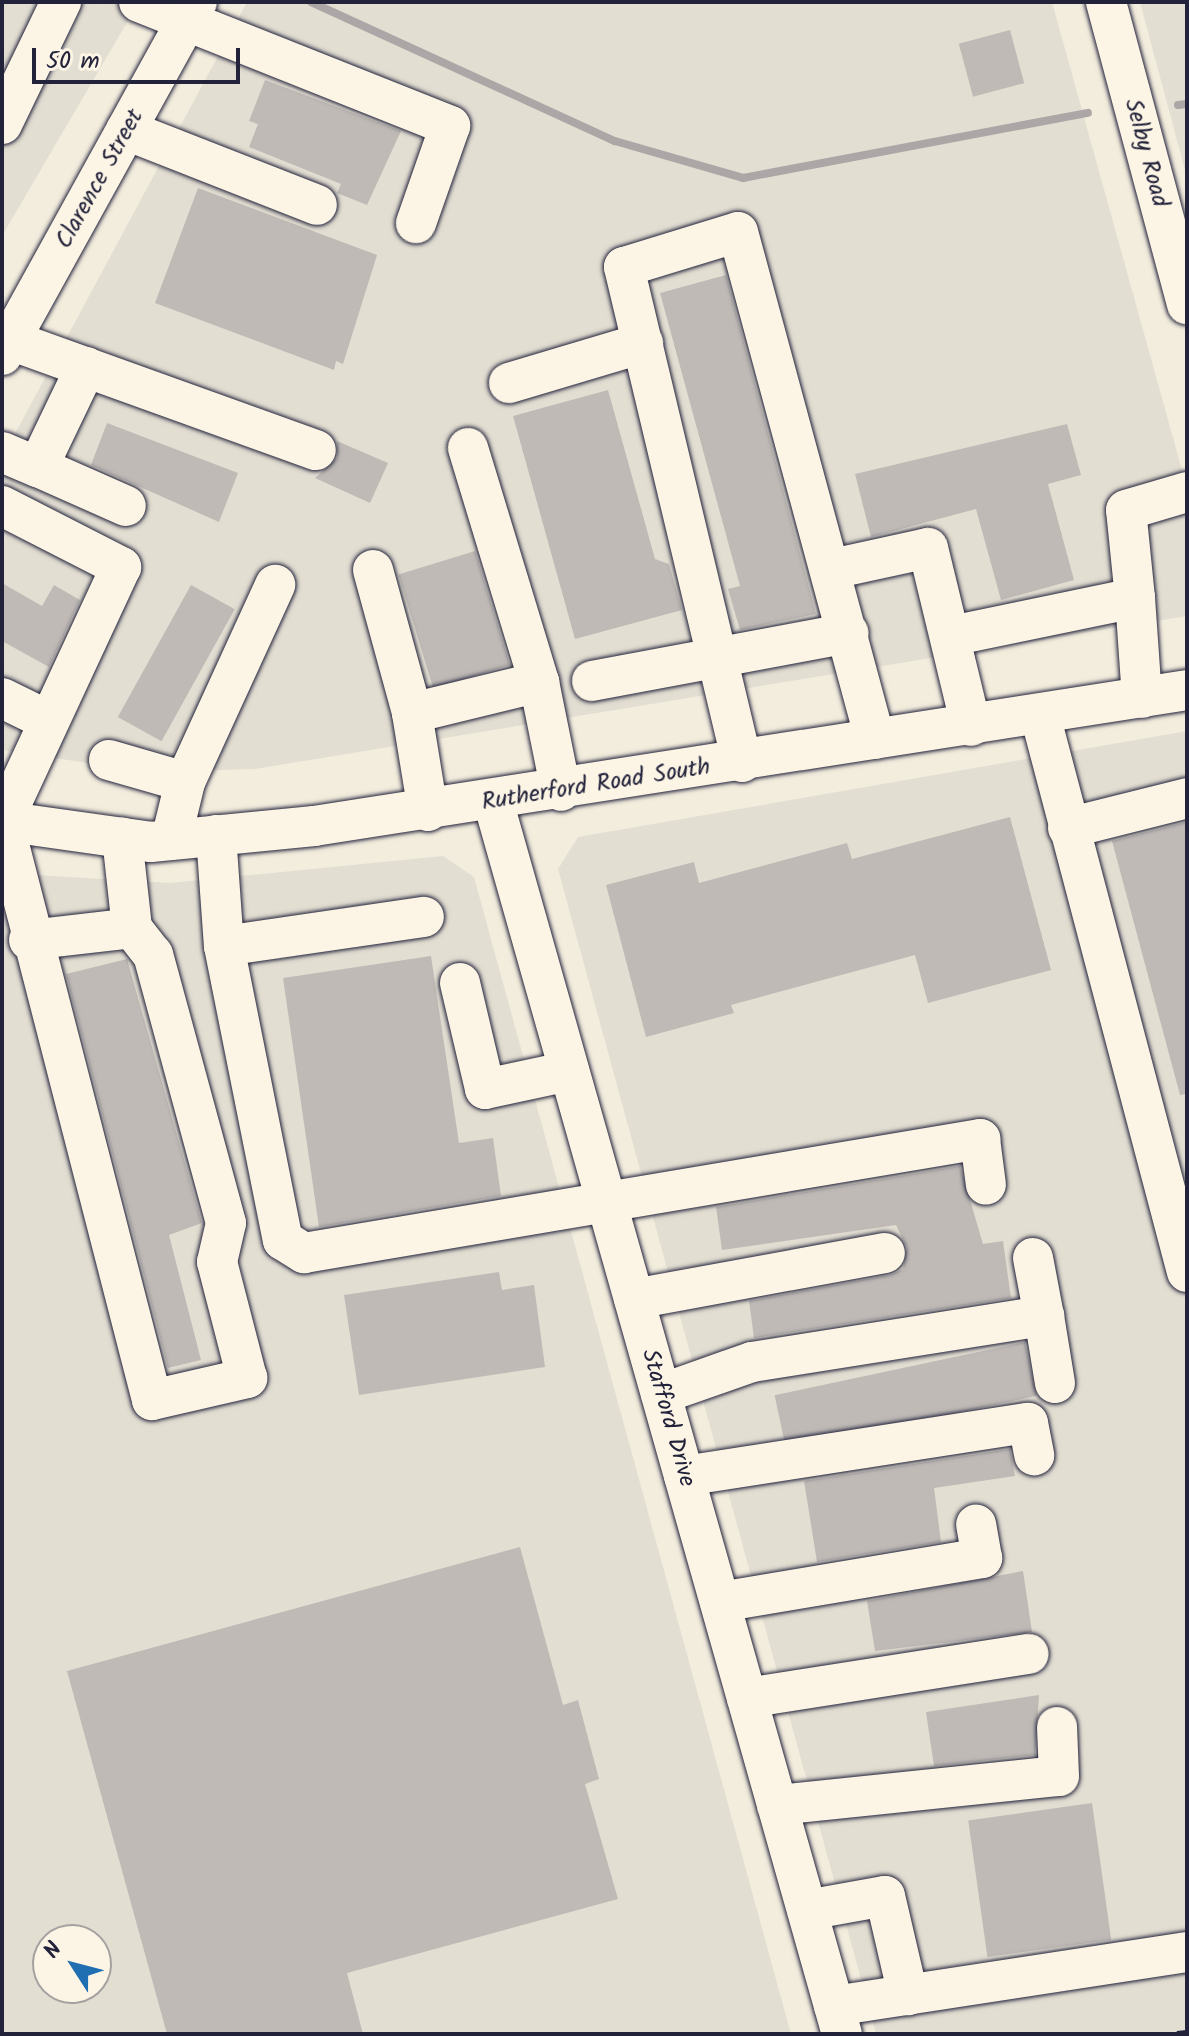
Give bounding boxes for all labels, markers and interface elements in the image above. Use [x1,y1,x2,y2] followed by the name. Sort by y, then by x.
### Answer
[36,32,244,82] scale bar
[46,42,100,81] text: 50 m
[1118,96,1174,210] street label: Selby Road
[50,104,150,254] street label: Clarence Street
[480,753,712,817] street label: Rutherford Road South
[635,1346,701,1490] street label: Stafford Drive
[32,1924,112,2004] north arrow
[36,1935,72,1967] text: N

